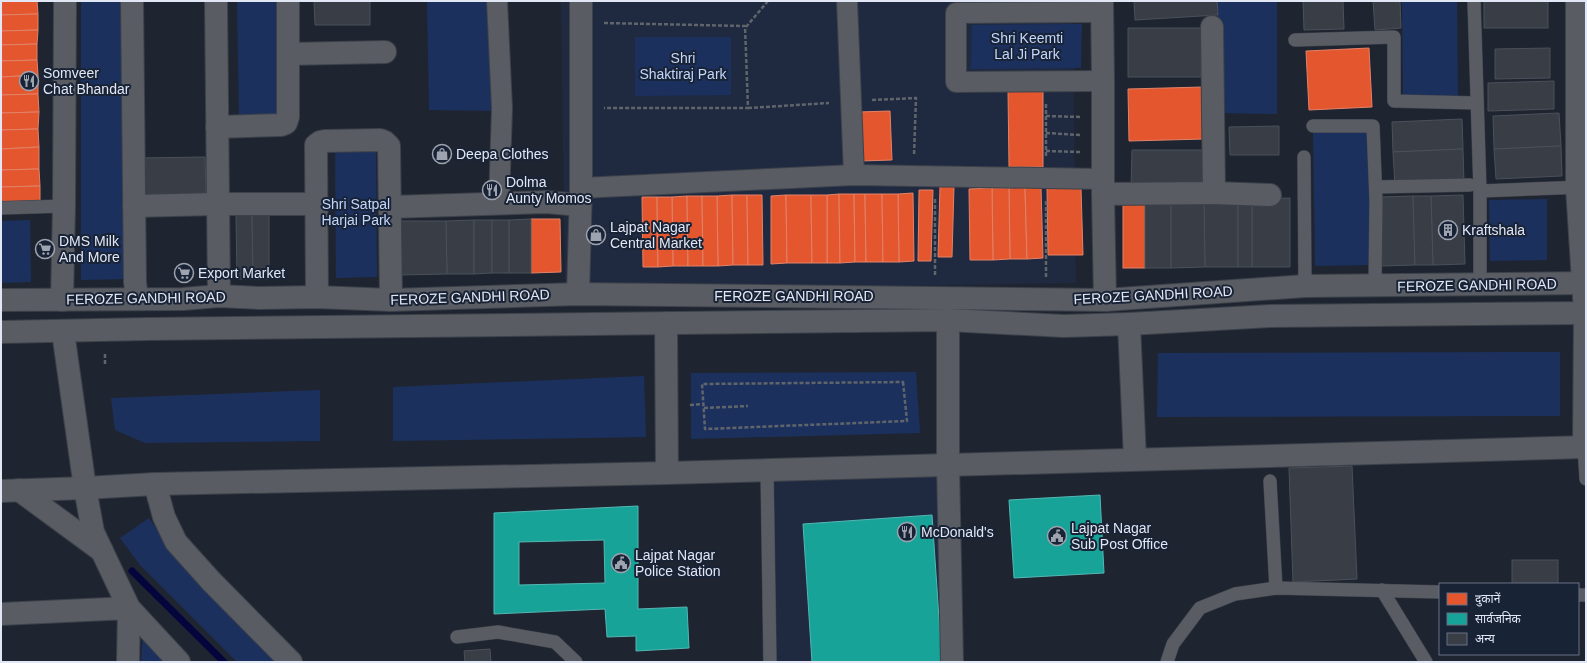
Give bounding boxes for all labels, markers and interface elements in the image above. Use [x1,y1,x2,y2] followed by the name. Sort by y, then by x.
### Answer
[991,30,1063,62] park label: Shri Keemti Lal Ji Park
[639,50,728,82] park label: Shri Shaktiraj Park
[43,65,130,97] place label: Somveer Chat Bhandar
[18,70,40,92] restaurant icon: Somveer Chat Bhandar
[431,143,453,165] shop icon: Deepa Clothes
[456,146,549,162] place label: Deepa Clothes
[506,174,592,206] place label: Dolma Aunty Momos
[481,179,503,201] restaurant icon: Dolma Aunty Momos
[321,196,392,228] park label: Shri Satpal Harjai Park
[610,219,702,251] place label: Lajpat Nagar Central Market
[1437,219,1459,241] building icon: Kraftshala
[1462,222,1525,238] place label: Kraftshala
[585,224,607,246] shop icon: Lajpat Nagar Central Market
[59,233,120,265] place label: DMS Milk And More
[34,238,56,260] supermarket icon: DMS Milk And More
[173,262,195,284] supermarket icon: Export Market
[198,265,285,281] place label: Export Market
[1397,276,1557,294] street label: FEROZE GANDHI ROAD
[1073,283,1233,307] street label: FEROZE GANDHI ROAD
[390,286,550,308] street label: FEROZE GANDHI ROAD
[714,288,874,304] street label: FEROZE GANDHI ROAD
[66,289,226,307] street label: FEROZE GANDHI ROAD
[1071,520,1168,552] place label: Lajpat Nagar Sub Post Office
[896,521,918,543] restaurant icon: McDonald's
[921,524,994,540] place label: McDonald's
[1046,525,1068,547] public building icon: Lajpat Nagar Sub Post Office
[635,547,721,579] place label: Lajpat Nagar Police Station
[610,552,632,574] public building icon: Lajpat Nagar Police Station
[1439,583,1579,655] legend
[1475,592,1501,607] text: दुकानें
[1475,611,1522,626] text: सार्वजनिक
[1475,632,1496,646] text: अन्य

